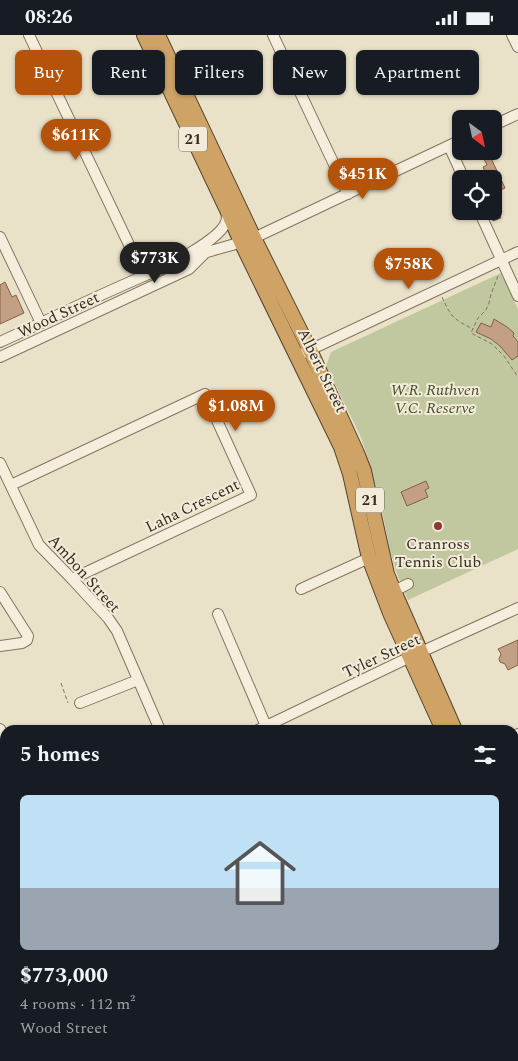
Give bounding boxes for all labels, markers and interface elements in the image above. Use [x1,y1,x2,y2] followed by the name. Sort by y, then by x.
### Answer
[25,3,73,32] text: 08:26
[15,50,82,95] chip: Buy
[92,50,165,95] chip: Rent
[175,50,263,95] chip: Filters
[273,50,346,95] chip: New
[356,50,479,95] chip: Apartment
[452,110,502,160] north arrow
[452,110,502,220] map controls
[41,119,111,161] pin: $611K
[52,123,100,147] text: $611K
[179,127,207,151] road number: 21
[328,157,398,200] pin: $451K
[339,162,387,186] text: $451K
[452,170,502,220] button: locate
[120,241,190,284] pin: $773K
[131,246,179,270] text: $773K
[374,247,444,290] pin: $758K
[385,252,433,276] text: $758K
[14,285,104,344] street label: Wood Street
[291,324,353,417] street label: Albert Street
[391,378,480,420] park label: W.R. Ruthven V.C. Reserve
[195,389,277,432] pin: $1.08M
[208,394,264,418] text: $1.08M
[141,473,244,539] street label: Laha Crescent
[356,487,384,513] road number: 21
[432,520,444,532] marker: Cranross Tennis Club
[42,529,126,619] street label: Ambon Street
[395,532,481,574] place label: Cranross Tennis Club
[339,627,425,684] street label: Tyler Street
[20,739,100,771] text: 5 homes
[471,741,499,769] icon: filters
[215,828,305,918] icon: home
[20,960,108,992] text: $773,000
[20,992,135,1016] text: 4 rooms · 112 m²
[20,1016,108,1040] text: Wood Street

